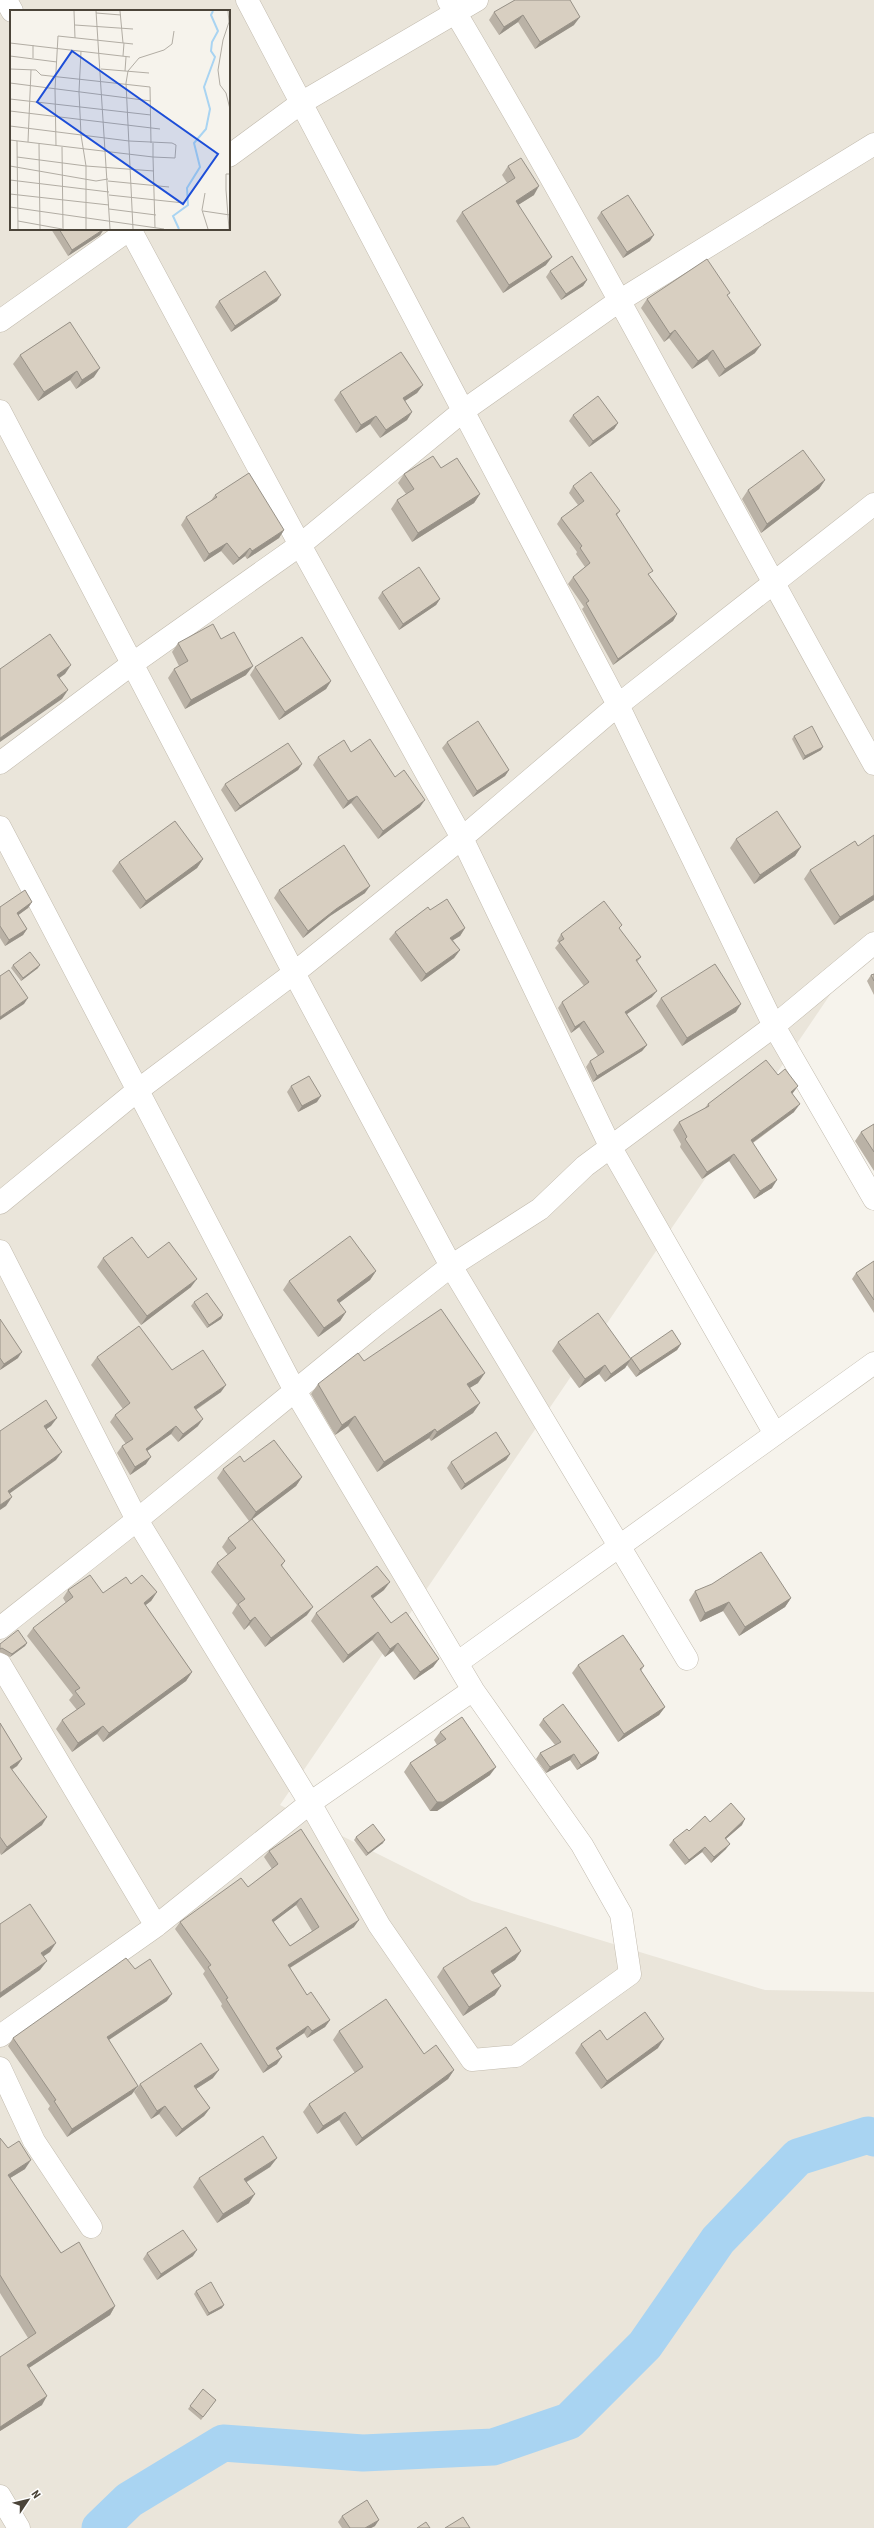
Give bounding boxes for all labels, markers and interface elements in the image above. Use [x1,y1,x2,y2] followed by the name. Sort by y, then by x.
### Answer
[10,10,230,230] inset map
[8,2480,48,2520] north arrow
[29,2488,43,2501] text: N

